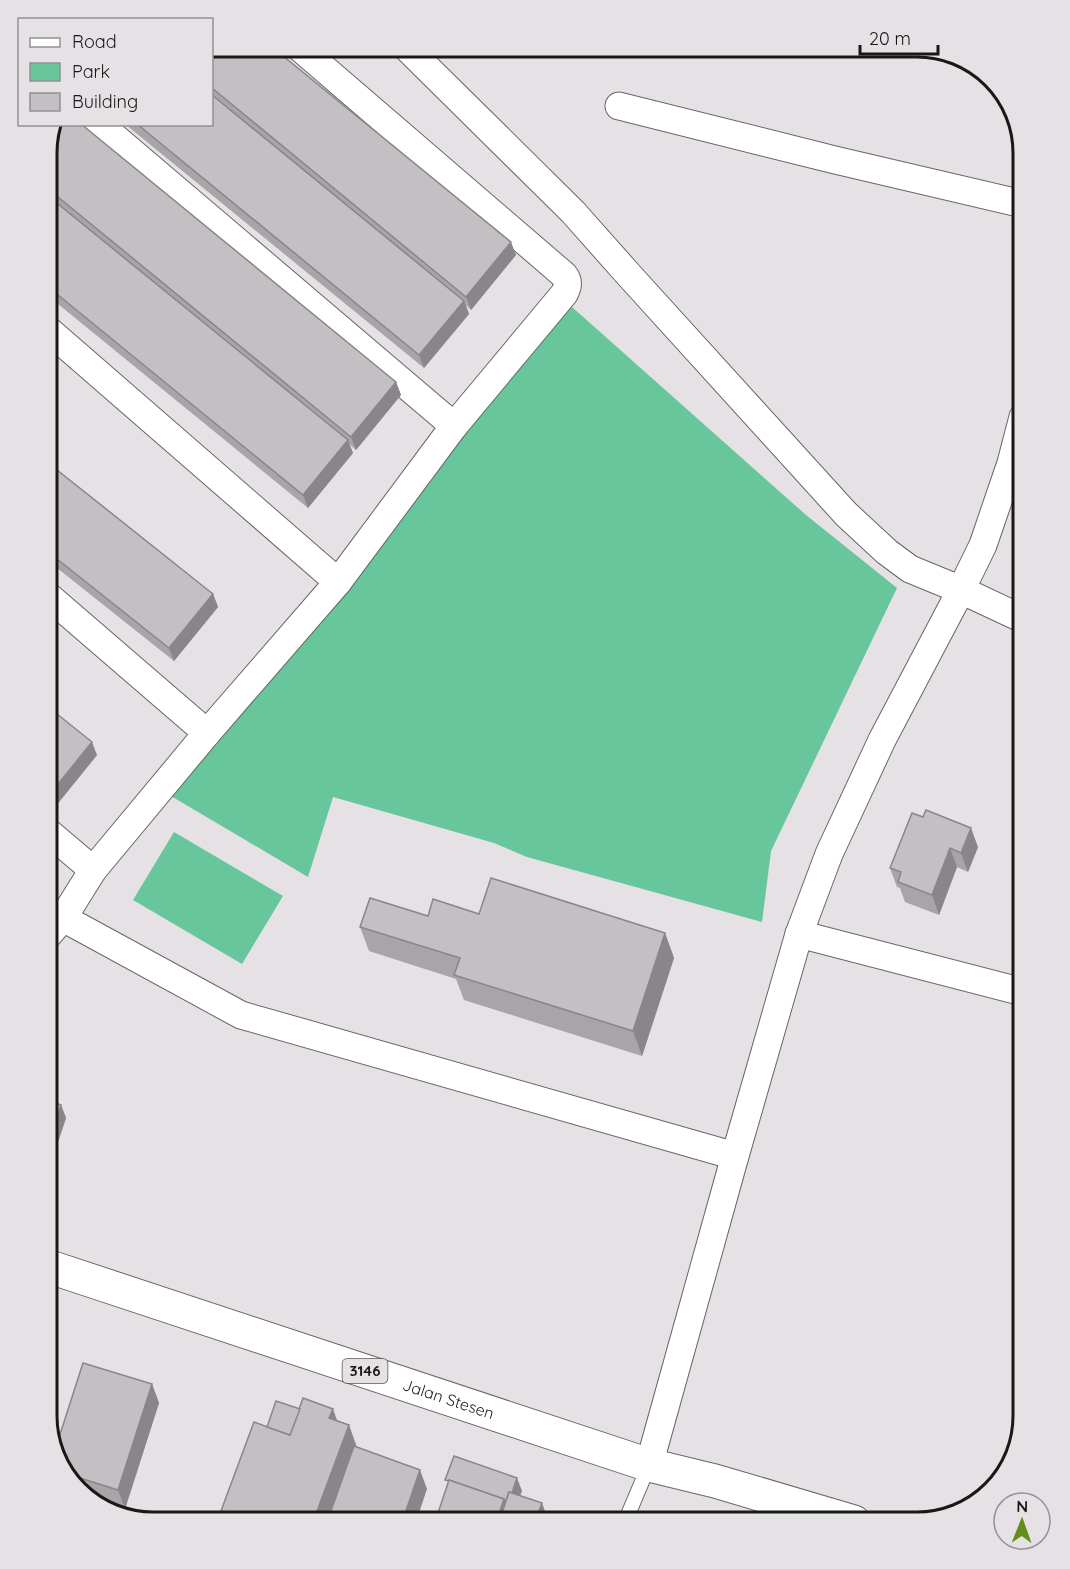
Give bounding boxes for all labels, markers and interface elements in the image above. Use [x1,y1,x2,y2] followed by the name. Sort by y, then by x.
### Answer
[18,18,213,126] legend
[860,18,938,56] scale bar
[869,27,911,50] text: 20 m
[72,30,117,53] text: Road
[72,60,110,83] text: Park
[72,90,138,113] text: Building
[342,1359,388,1383] road number: 3146
[400,1374,497,1423] street label: Jalan Stesen
[992,1491,1052,1551] north arrow
[1016,1496,1028,1516] text: N

